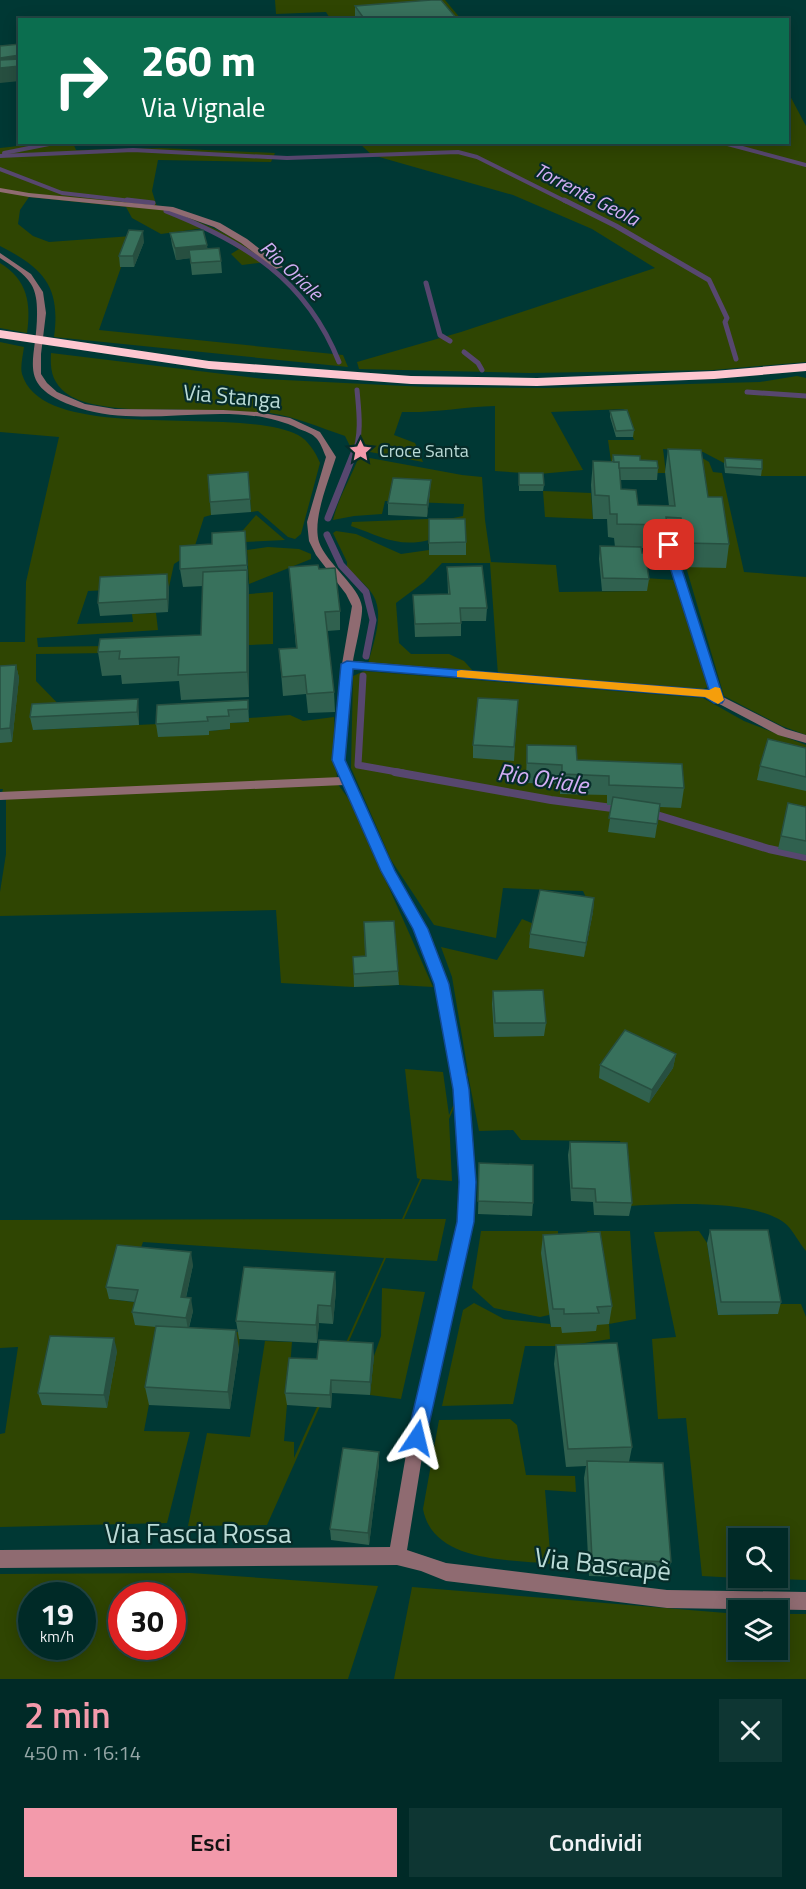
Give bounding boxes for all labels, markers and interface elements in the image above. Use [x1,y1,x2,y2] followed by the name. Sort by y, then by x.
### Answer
[141,28,256,92] text: 260 m
[42,42,120,120] icon: right
[141,86,266,127] text: Via Vignale
[529,154,646,234] water label: Torrente Geola
[254,233,332,309] water label: Rio Oriale
[182,375,282,417] street label: Via Stanga
[348,437,374,463] place icon: Croce Santa
[379,437,469,464] place label: Croce Santa
[643,519,694,570] pin
[652,528,685,561] icon: arrive
[495,753,593,803] water label: Rio Oriale
[385,1406,449,1470] position arrow
[105,1512,292,1553] street label: Via Fascia Rossa
[728,1528,788,1660] map controls
[728,1528,788,1588] button: search
[533,1535,673,1591] street label: Via Bascapè
[108,1582,186,1660] speed limit sign: 30
[40,1591,74,1637] text: 19
[728,1600,788,1660] button: layers
[40,1625,74,1648] text: km/h
[24,1687,111,1742] text: 2 min
[719,1699,782,1762] button: close
[24,1737,141,1768] text: 450 m · 16:14
[24,1808,397,1877] button: Esci
[409,1808,782,1877] button: Condividi

